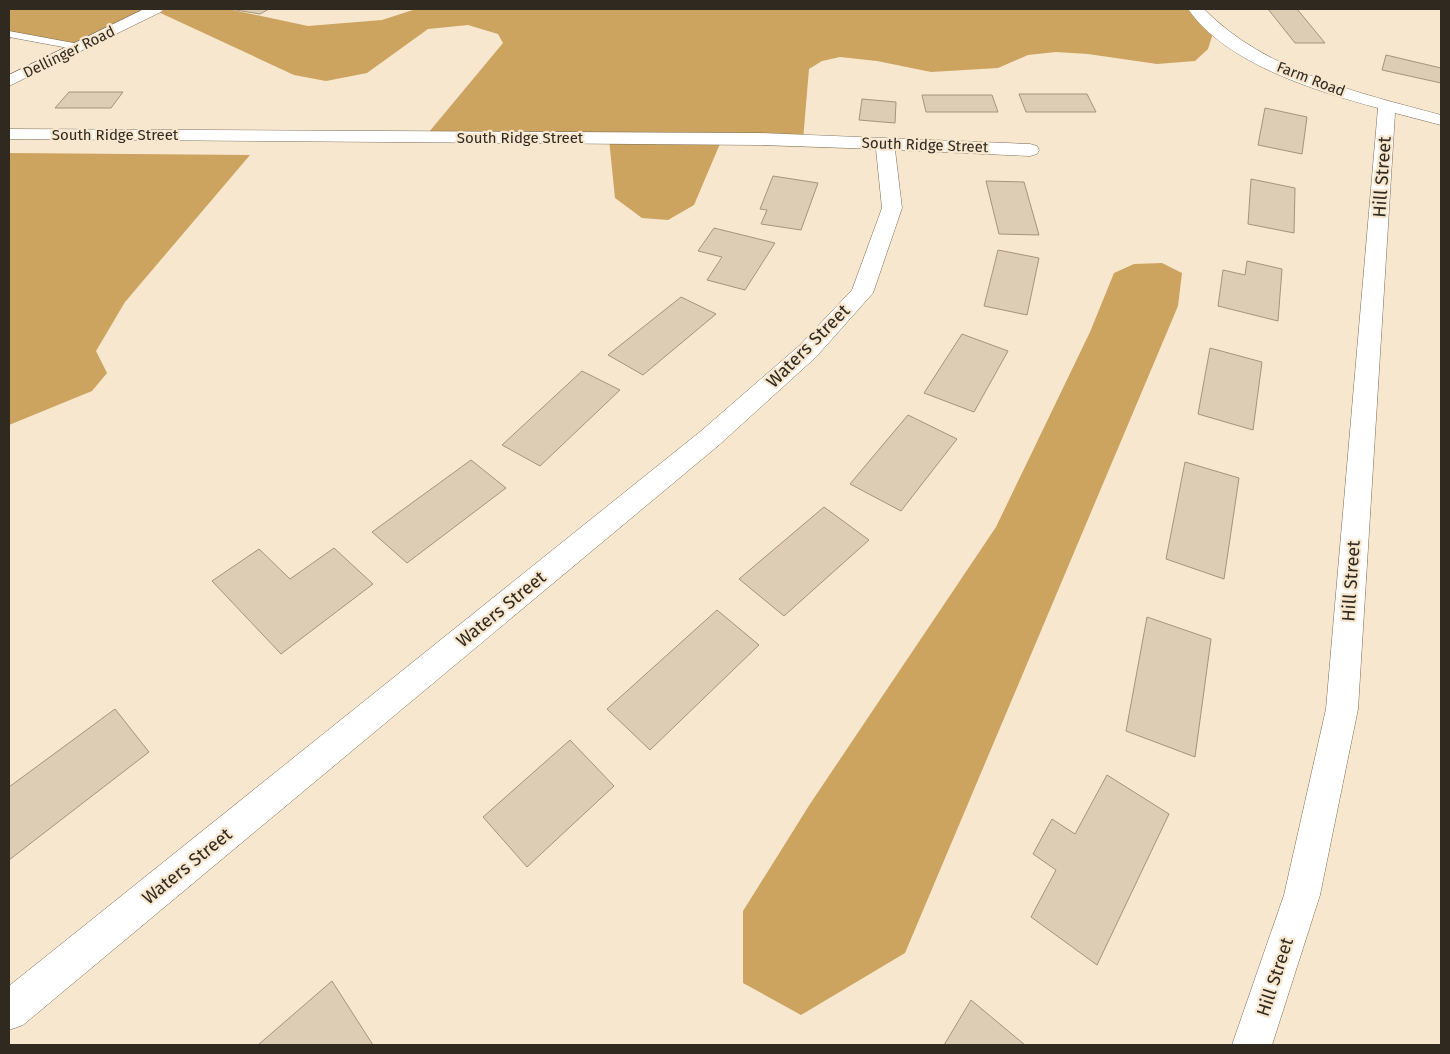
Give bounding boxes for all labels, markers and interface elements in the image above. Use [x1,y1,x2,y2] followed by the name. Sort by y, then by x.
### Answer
[20,22,118,82] street label: Dellinger Road
[1274,58,1348,100] street label: Farm Road
[52,126,179,144] street label: South Ridge Street
[457,129,584,147] street label: South Ridge Street
[861,134,989,156] street label: South Ridge Street
[1368,135,1396,218] street label: Hill Street
[762,299,855,392] street label: Waters Street
[1337,539,1365,622] street label: Hill Street
[452,566,551,652] street label: Waters Street
[138,823,237,909] street label: Waters Street
[1252,934,1298,1019] street label: Hill Street

